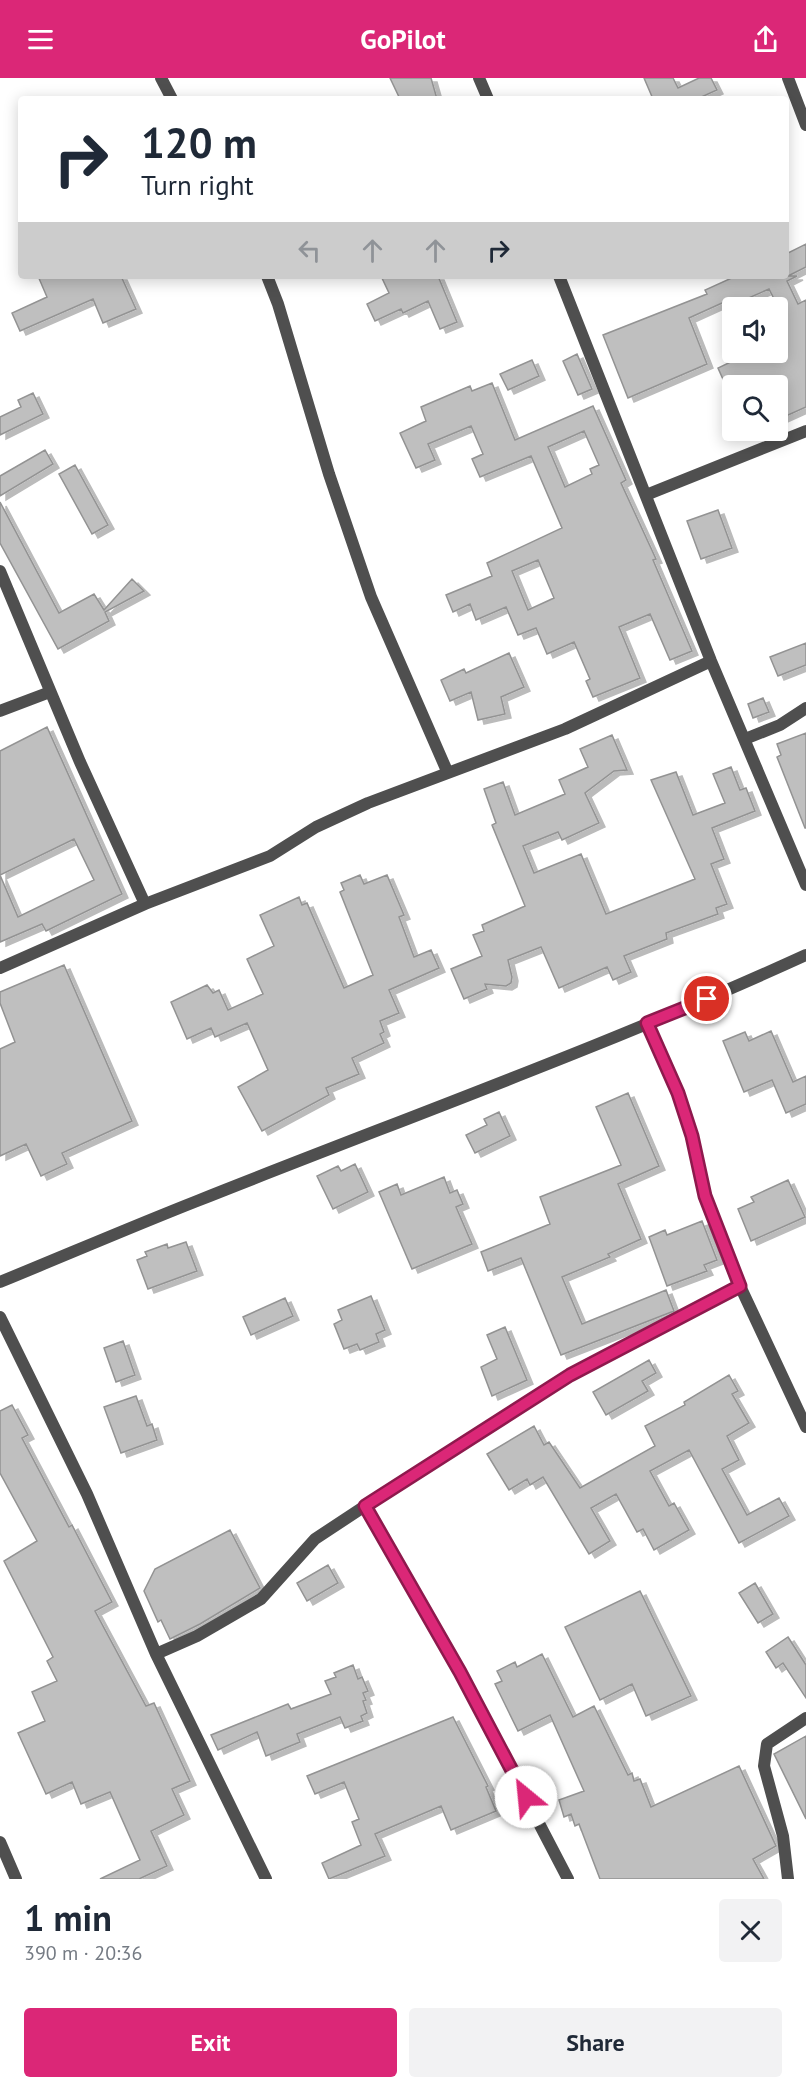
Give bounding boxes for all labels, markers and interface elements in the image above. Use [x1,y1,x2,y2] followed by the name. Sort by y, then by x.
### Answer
[360,22,446,56] text: GoPilot
[24,23,57,56] icon: menu
[749,23,782,56] icon: share
[141,115,257,170] text: 120 m
[42,120,120,198] icon: right
[141,168,254,202] text: Turn right
[293,234,326,267] icon: left
[356,234,389,267] icon: ahead
[419,234,452,267] icon: ahead
[482,234,515,267] icon: right
[722,297,788,441] map controls
[722,297,788,363] button: sound
[722,375,788,441] button: search
[681,973,732,1024] pin
[690,982,723,1015] icon: arrive
[494,1765,558,1829] position arrow
[24,1894,112,1941] text: 1 min
[719,1899,782,1962] button: close
[24,1940,142,1966] text: 390 m · 20:36
[24,2008,397,2077] button: Exit
[409,2008,782,2077] button: Share

